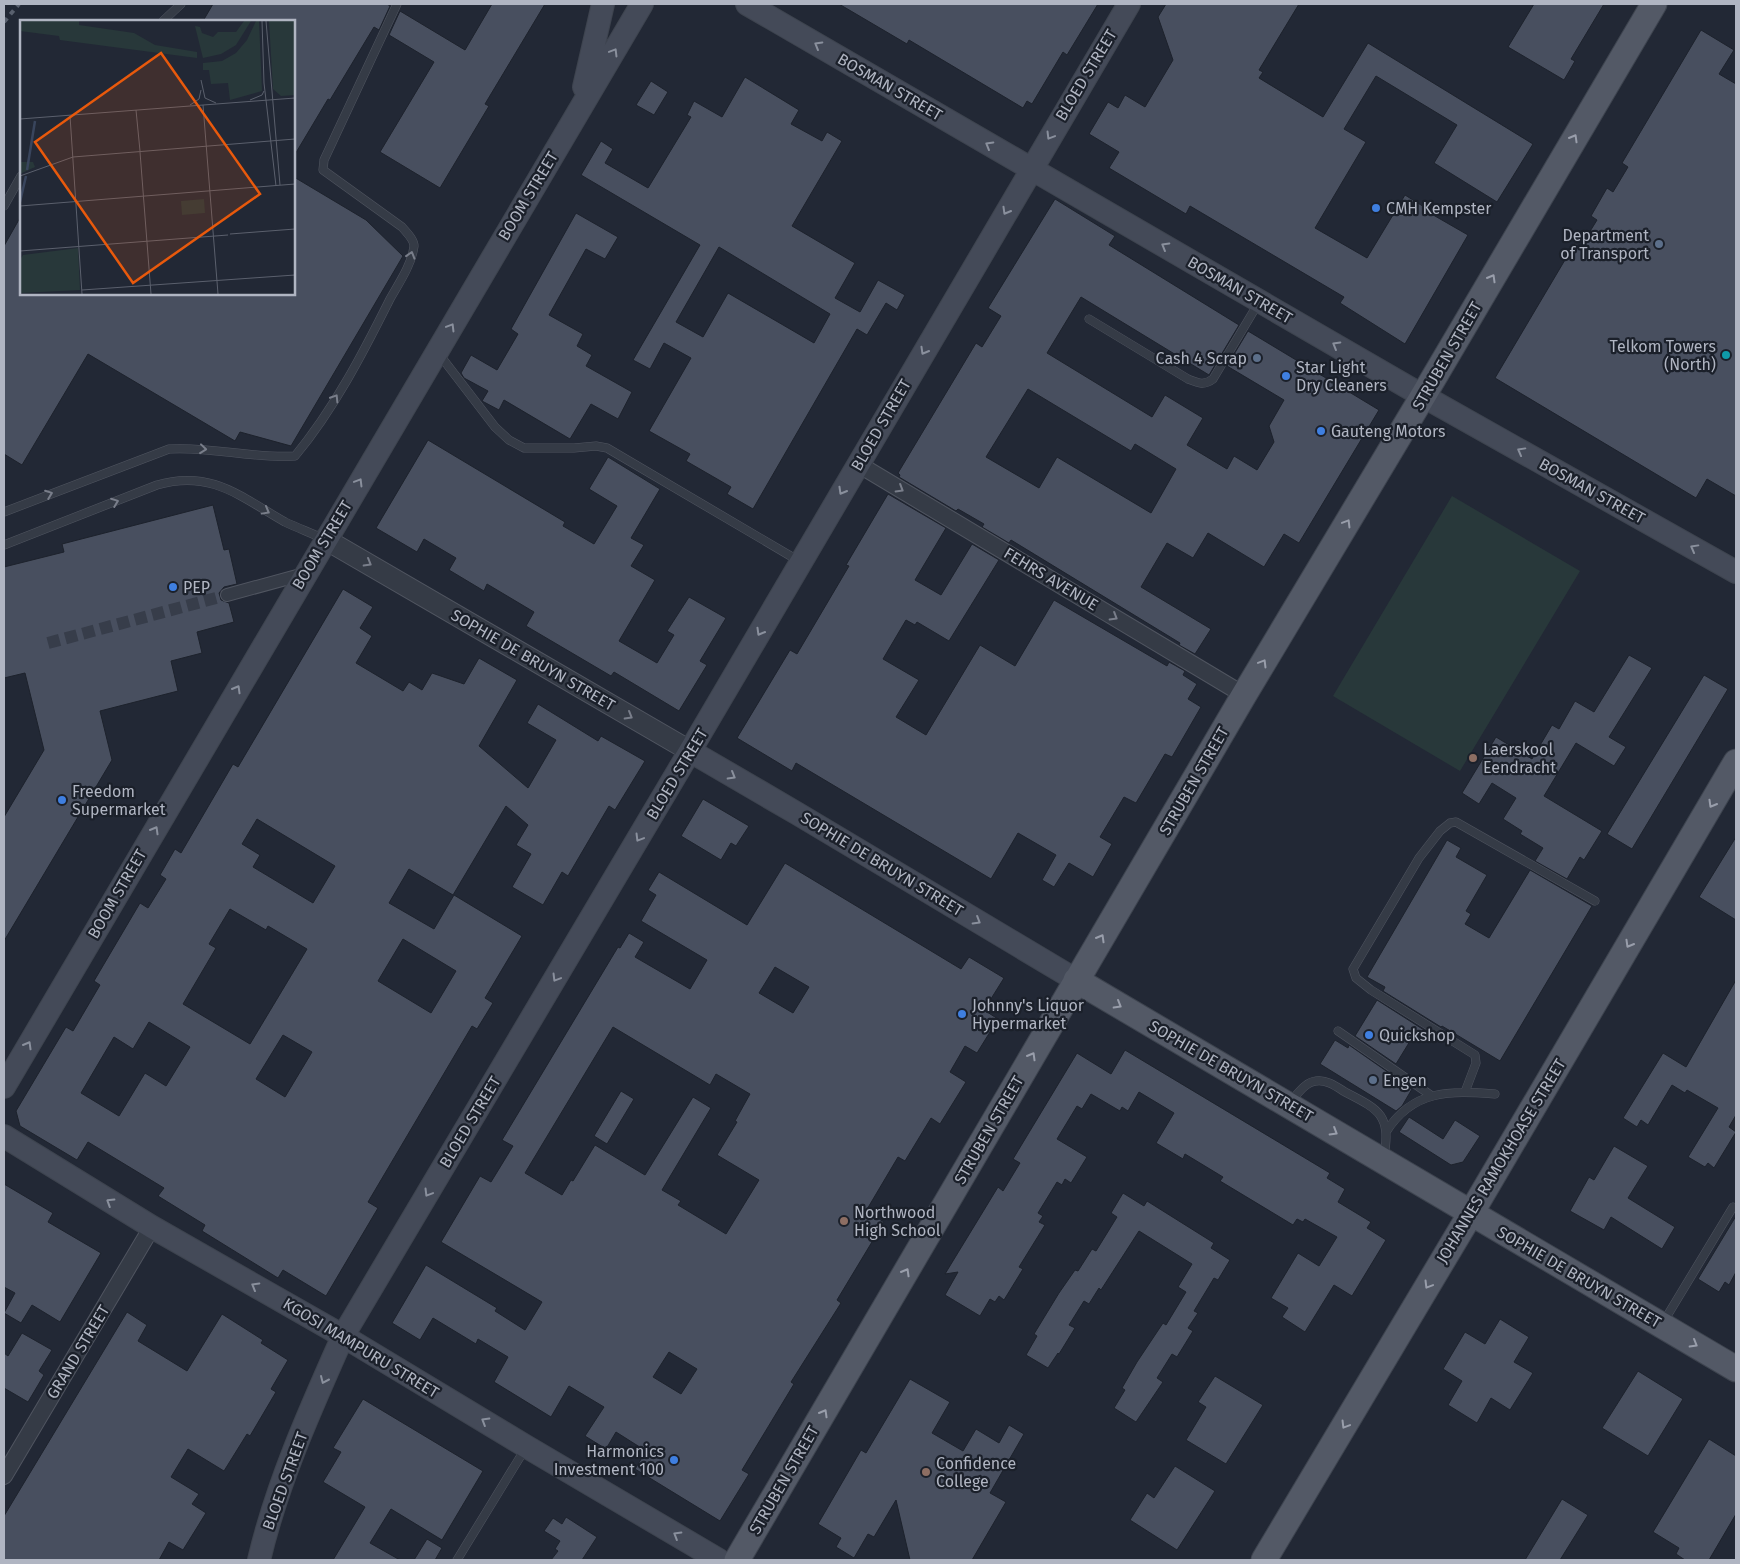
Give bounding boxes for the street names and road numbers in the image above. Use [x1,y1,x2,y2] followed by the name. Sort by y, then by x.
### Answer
[1051,25,1121,124] street label: BLOED STREET
[834,49,946,125] street label: BOSMAN STREET
[494,148,562,244] street label: BOOM STREET
[1184,252,1296,328] street label: BOSMAN STREET
[1408,298,1486,414] street label: STRUBEN STREET
[847,375,915,474] street label: BLOED STREET
[1536,454,1649,528] street label: BOSMAN STREET
[288,497,356,593] street label: BOOM STREET
[1001,543,1101,615] street label: FEHRS AVENUE
[448,605,619,715] street label: SOPHIE DE BRUYN STREET
[1155,723,1233,839] street label: STRUBEN STREET
[642,724,712,823] street label: BLOED STREET
[797,808,967,920] street label: SOPHIE DE BRUYN STREET
[84,845,151,942] street label: BOOM STREET
[1146,1016,1317,1126] street label: SOPHIE DE BRUYN STREET
[1432,1055,1570,1267] street label: JOHANNES RAMOKHOASE STREET
[435,1072,505,1171] street label: BLOED STREET
[950,1072,1028,1188] street label: STRUBEN STREET
[1494,1222,1665,1332] street label: SOPHIE DE BRUYN STREET
[280,1294,443,1402] street label: KGOSI MAMPURU STREET
[43,1301,114,1402] street label: GRAND STREET
[745,1422,823,1538] street label: STRUBEN STREET
[258,1429,312,1533] street label: BLOED STREET

